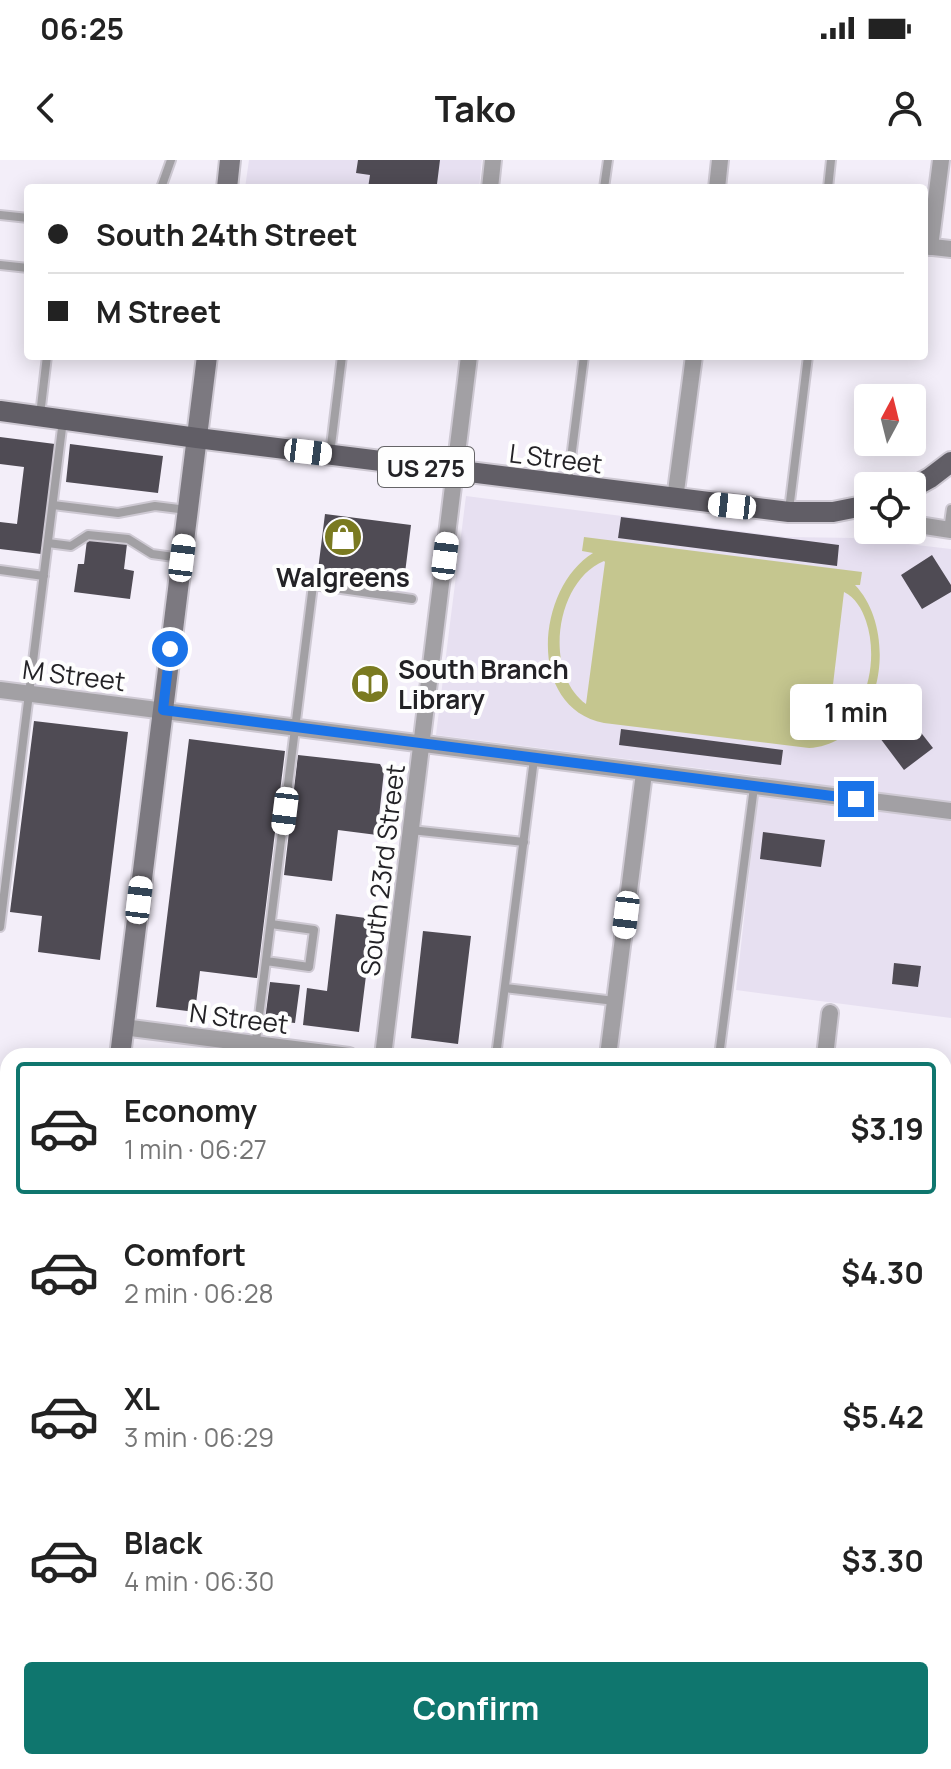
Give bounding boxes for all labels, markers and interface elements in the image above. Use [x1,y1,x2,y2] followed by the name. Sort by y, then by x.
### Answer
[40,8,124,49] text: 06:25
[435,84,516,133] text: Tako
[24,86,68,130] icon: back
[883,86,927,130] icon: person
[96,214,358,255] text: South 24th Street
[96,291,221,332] text: M Street
[854,384,926,456] north arrow
[854,384,926,544] map controls
[507,434,605,482] street label: L Street
[283,437,333,467] car
[378,447,474,487] road number: US 275
[854,472,926,544] button: locate
[707,492,757,520] car
[322,516,364,558] shop icon: Walgreens
[430,531,460,581] car
[167,533,197,583] car
[276,559,410,595] place label: Walgreens
[152,631,188,667] route start
[20,651,128,699] street label: M Street
[398,651,569,717] place label: South Branch Library
[349,663,391,705] library icon: South Branch Library
[790,683,922,739] callout: 1 min
[824,694,888,730] text: 1 min
[351,762,413,978] street label: South 23rd Street
[838,781,874,817] route end
[270,786,300,836] car
[124,875,154,925] car
[611,890,641,940] car
[187,994,291,1042] street label: N Street
[124,1090,257,1131] text: Economy
[28,1092,100,1164] icon: car
[850,1108,924,1149] text: $3.19
[124,1131,267,1167] text: 1 min · 06:27
[124,1234,246,1275] text: Comfort
[28,1236,100,1308] icon: car
[841,1252,924,1293] text: $4.30
[124,1275,274,1311] text: 2 min · 06:28
[124,1378,160,1419] text: XL
[28,1380,100,1452] icon: car
[842,1396,924,1437] text: $5.42
[124,1419,274,1455] text: 3 min · 06:29
[124,1522,202,1563] text: Black
[28,1524,100,1596] icon: car
[841,1540,924,1581] text: $3.30
[124,1563,274,1599] text: 4 min · 06:30
[24,1662,928,1754] button: Confirm

